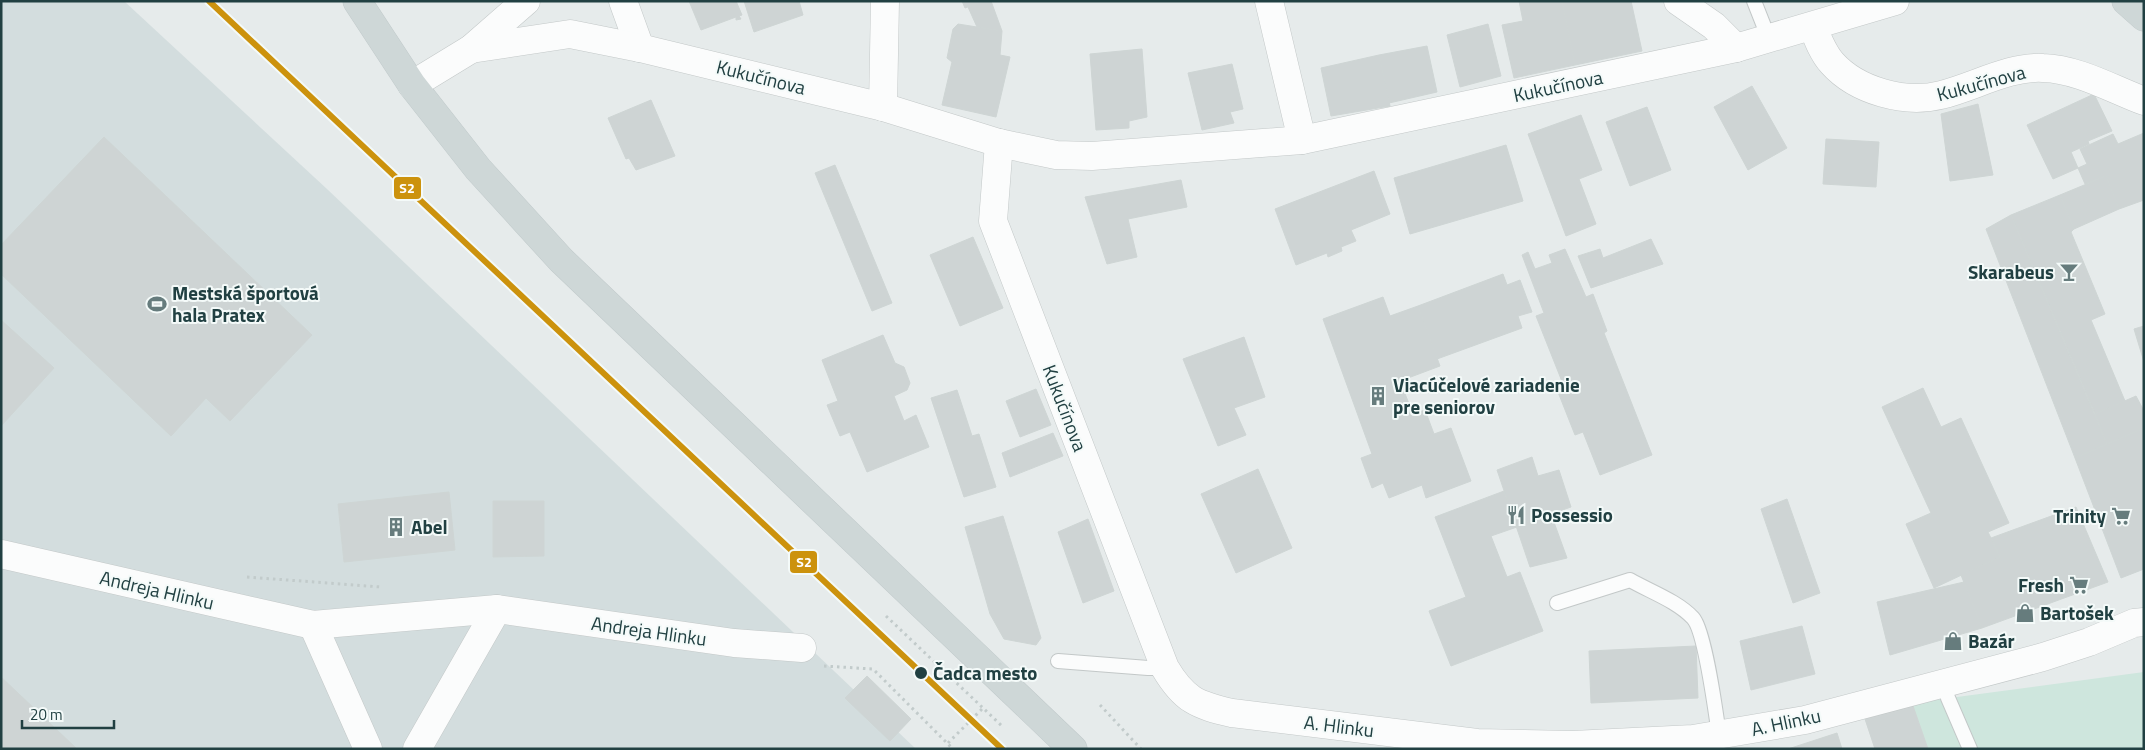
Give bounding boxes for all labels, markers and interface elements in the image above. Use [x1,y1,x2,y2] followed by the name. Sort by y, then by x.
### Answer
[714,51,809,102] street label: Kukučínova
[1933,57,2029,108] street label: Kukučínova
[1510,62,1606,109] street label: Kukučínova
[393,176,422,200] line badge: S2
[399,177,415,198] text: S2
[1968,257,2054,286] place label: Skarabeus
[2058,261,2080,283] bar icon: Skarabeus
[172,278,319,329] place label: Mestská športová hala Pratex
[146,293,168,315] sports icon: Mestská športová hala Pratex
[1036,360,1095,456] street label: Kukučínova
[1393,370,1580,421] place label: Viacúčelové zariadenie pre seniorov
[1367,385,1389,407] building icon: Viacúčelové zariadenie pre seniorov
[1531,500,1613,529] place label: Possessio
[2053,501,2106,530] place label: Trinity
[1505,504,1527,526] restaurant icon: Possessio
[2110,505,2132,527] supermarket icon: Trinity
[411,512,448,541] place label: Abel
[385,516,407,538] building icon: Abel
[789,550,818,574] line badge: S2
[796,551,812,572] text: S2
[97,562,217,617] street label: Andreja Hlinku
[2018,570,2064,599] place label: Fresh
[2068,574,2090,596] supermarket icon: Fresh
[2040,598,2114,627] place label: Bartošek
[2014,602,2036,624] shop icon: Bartošek
[590,608,709,653] street label: Andreja Hlinku
[1968,626,2015,655] place label: Bazár
[1942,630,1964,652] shop icon: Bazár
[933,658,1037,687] place label: Čadca mesto
[913,665,929,681] marker: Čadca mesto
[22,698,115,730] scale bar
[1748,700,1823,743] street label: A. Hlinku
[30,703,63,726] text: 20 m
[1302,707,1376,744] street label: A. Hlinku

